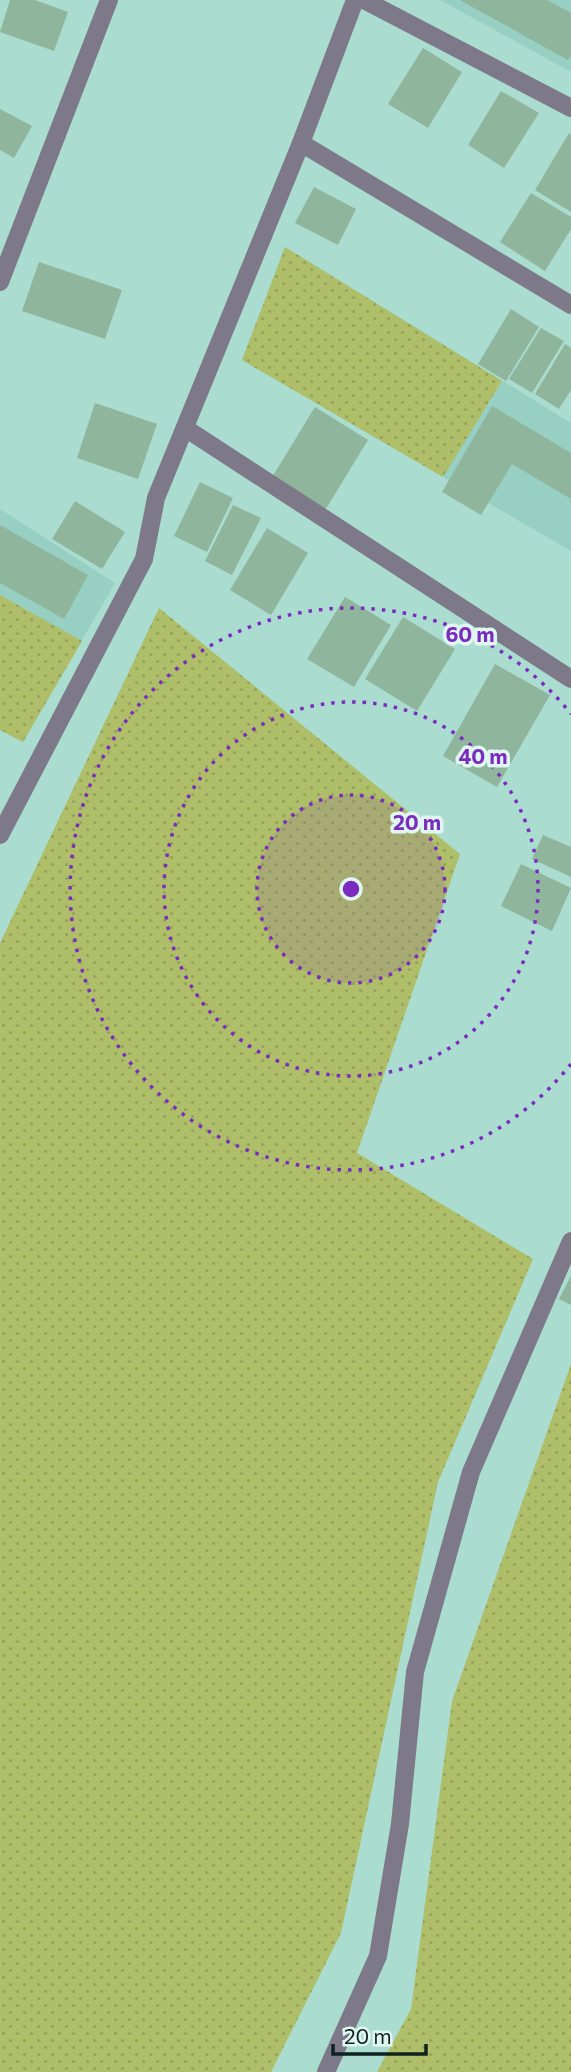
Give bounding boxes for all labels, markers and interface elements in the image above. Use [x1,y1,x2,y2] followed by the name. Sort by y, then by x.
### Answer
[445,621,495,646] text: 60 m
[458,743,508,768] text: 40 m
[393,809,441,834] text: 20 m
[339,877,363,901] centre of rings
[333,2012,426,2056] scale bar
[344,2023,392,2048] text: 20 m

